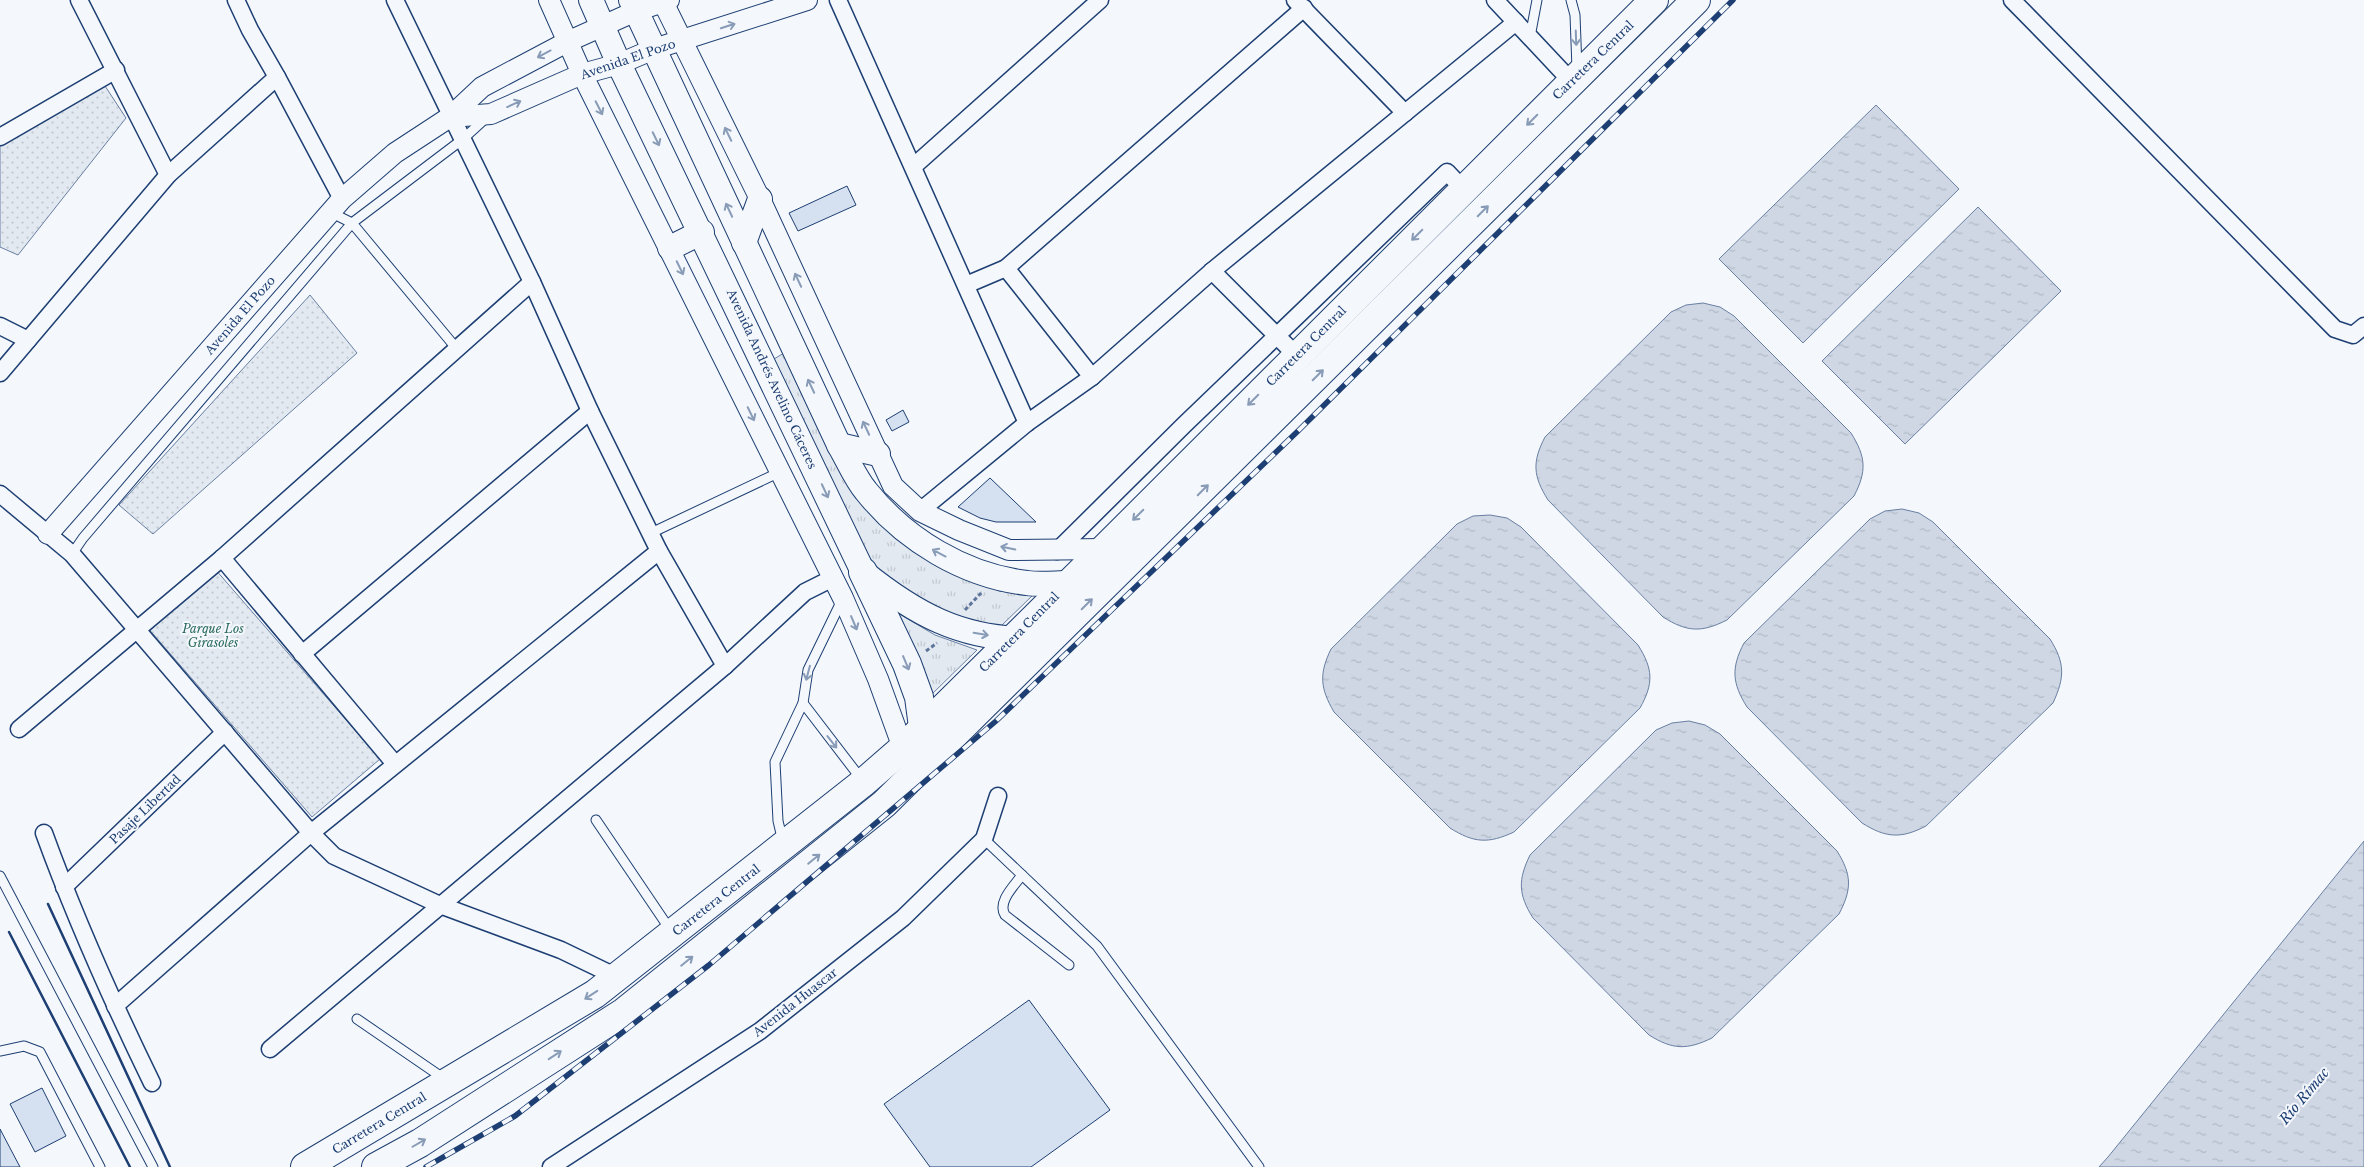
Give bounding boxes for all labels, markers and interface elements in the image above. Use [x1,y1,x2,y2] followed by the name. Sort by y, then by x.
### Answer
[1549,17,1637,103] street label: Carretera Central
[719,20,735,30] one-way arrow
[1571,29,1580,45] one-way arrow
[578,36,677,83] street label: Avenida El Pozo
[537,49,552,59] one-way arrow
[506,99,521,109] one-way arrow
[594,100,604,115] one-way arrow
[1526,114,1538,126] one-way arrow
[722,126,732,141] one-way arrow
[652,131,661,146] one-way arrow
[724,203,733,218] one-way arrow
[1477,205,1489,217] one-way arrow
[1411,229,1423,241] one-way arrow
[675,261,685,276] one-way arrow
[201,273,278,358] street label: Avenida El Pozo
[792,273,802,288] one-way arrow
[723,286,820,471] street label: Avenida Andrés Avelino Cáceres
[1263,303,1349,389] street label: Carretera Central
[1312,369,1324,381] one-way arrow
[806,379,816,394] one-way arrow
[1247,394,1259,406] one-way arrow
[747,406,757,421] one-way arrow
[861,421,870,436] one-way arrow
[820,483,830,498] one-way arrow
[1196,484,1209,496] one-way arrow
[1132,509,1145,521] one-way arrow
[1001,543,1017,553] one-way arrow
[931,548,946,558] one-way arrow
[976,589,1062,675] street label: Carretera Central
[1081,598,1093,610] one-way arrow
[850,615,860,630] one-way arrow
[181,621,244,650] park label: Parque Los Girasoles
[973,629,989,639] one-way arrow
[902,655,912,670] one-way arrow
[803,665,813,681] one-way arrow
[827,735,838,748] one-way arrow
[106,771,184,847] street label: Pasaje Libertad
[807,854,820,865] one-way arrow
[669,861,763,939] street label: Carretera Central
[680,955,693,966] one-way arrow
[749,964,840,1040] street label: Avenida Huascar
[585,991,599,1001] one-way arrow
[548,1050,562,1060] one-way arrow
[2275,1063,2333,1129] water label: Río Rímac
[329,1089,429,1157] street label: Carretera Central
[411,1138,425,1148] one-way arrow

